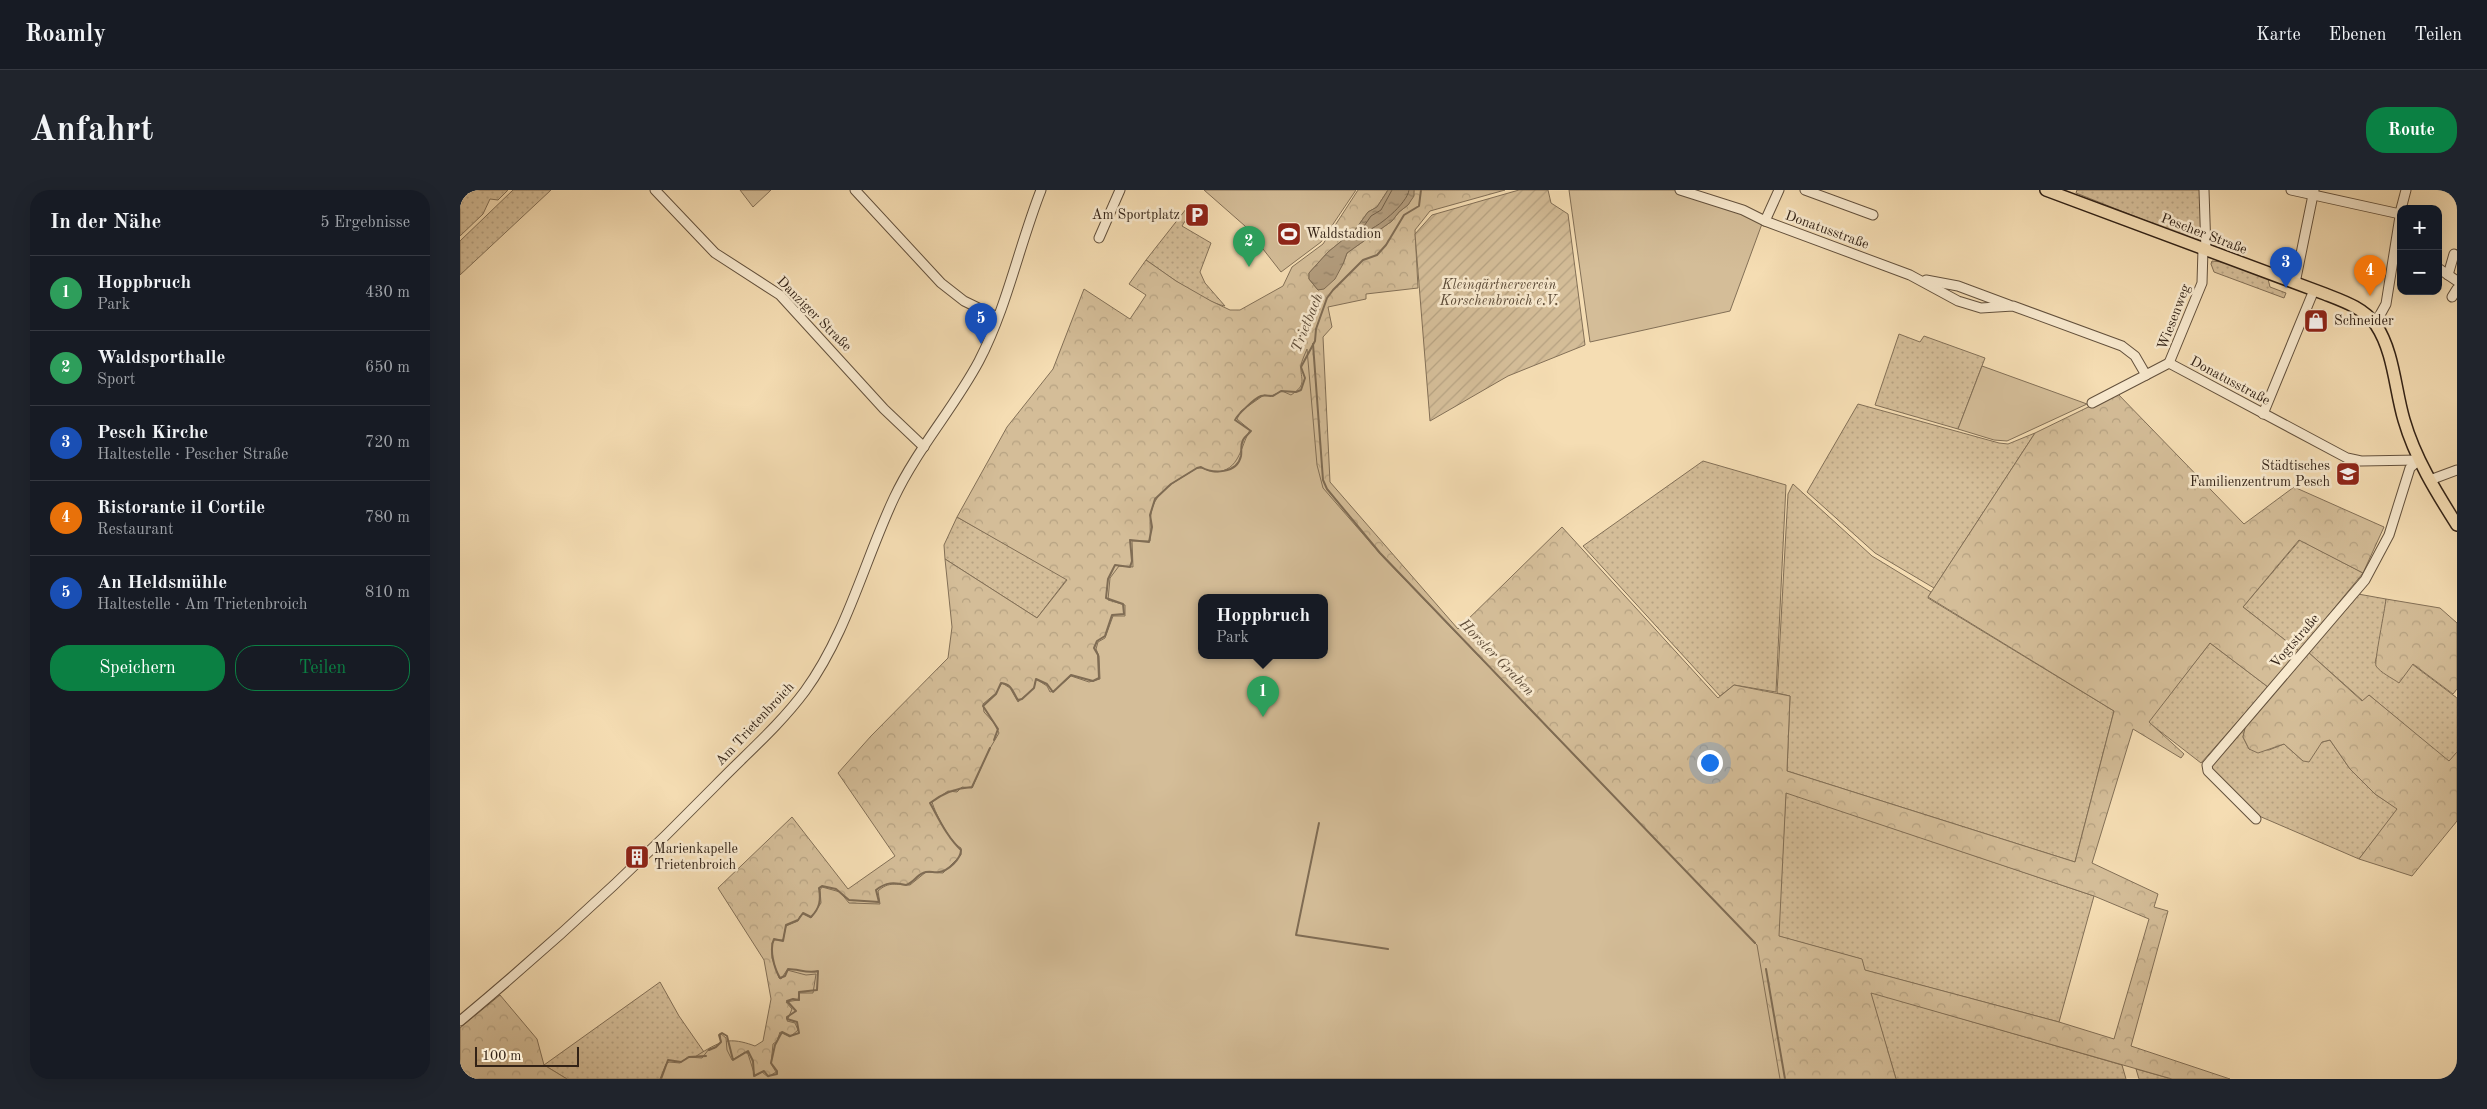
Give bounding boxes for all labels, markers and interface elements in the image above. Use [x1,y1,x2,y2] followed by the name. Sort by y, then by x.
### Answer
[25,23,106,47] text: Roamly
[2256,26,2301,44] text: Karte
[2329,26,2386,44] text: Ebenen
[2414,26,2462,44] text: Teilen
[2366,107,2457,153] button: Route
[30,113,153,148] text: Anfahrt
[1184,202,1210,228] parking icon: Am Sportplatz
[2397,205,2442,295] map controls
[2397,205,2442,250] button: +
[1092,208,1180,222] place label: Am Sportplatz
[1783,208,1871,252] street label: Donatusstraße
[2159,211,2249,257] street label: Pescher Straße
[50,212,161,233] text: In der Nähe
[320,215,410,231] text: 5 Ergebnisse
[1276,221,1302,247] sports icon: Waldstadion
[1233,226,1265,267] pin: 2
[1306,227,1382,241] place label: Waldstadion
[2270,247,2302,288] pin: 3
[2397,250,2442,295] button: −
[2354,255,2386,296] pin: 4
[97,274,191,293] text: Hoppbruch
[774,274,854,354] street label: Danziger Straße
[1439,278,1558,308] park label: Kleingärtnerverein Korschenbroich e.V.
[2155,282,2193,352] street label: Wiesenweg
[61,285,71,301] text: 1
[365,285,410,301] text: 430 m
[1289,291,1327,355] water label: Trietbach
[97,297,130,313] text: Park
[965,303,997,344] pin: 5
[2303,308,2329,334] shop icon: Schneider
[2334,314,2394,328] place label: Schneider
[97,349,226,368] text: Waldsporthalle
[2188,354,2272,408] street label: Donatusstraße
[61,360,71,376] text: 2
[365,360,410,376] text: 650 m
[97,372,135,388] text: Sport
[97,424,208,443] text: Pesch Kirche
[61,435,71,451] text: 3
[365,435,410,451] text: 720 m
[97,447,288,463] text: Haltestelle · Pescher Straße
[2190,459,2330,489] place label: Städtisches Familienzentrum Pesch
[2335,461,2361,487] school or university icon: Städtisches Familienzentrum Pesch
[97,499,265,518] text: Ristorante il Cortile
[61,510,71,526] text: 4
[365,510,410,526] text: 780 m
[97,522,174,538] text: Restaurant
[97,574,227,593] text: An Heldsmühle
[61,585,71,601] text: 5
[365,585,410,601] text: 810 m
[1198,594,1328,659] popup
[97,597,308,613] text: Haltestelle · Am Trietenbroich
[1216,607,1310,626] text: Hoppbruch
[2268,611,2322,671] street label: Vogtstraße
[1455,616,1537,700] water label: Horster Graben
[1216,630,1249,646] text: Park
[50,645,225,691] button: Speichern
[235,645,410,691] button: Teilen
[1247,676,1279,717] pin: 1
[713,679,797,768] street label: Am Trietenbroich
[1697,750,1723,776] your location
[654,842,738,872] place label: Marienkapelle Trietenbroich
[624,844,650,870] building icon: Marienkapelle Trietenbroich
[475,1044,579,1067] scale bar
[482,1049,521,1063] text: 100 m

